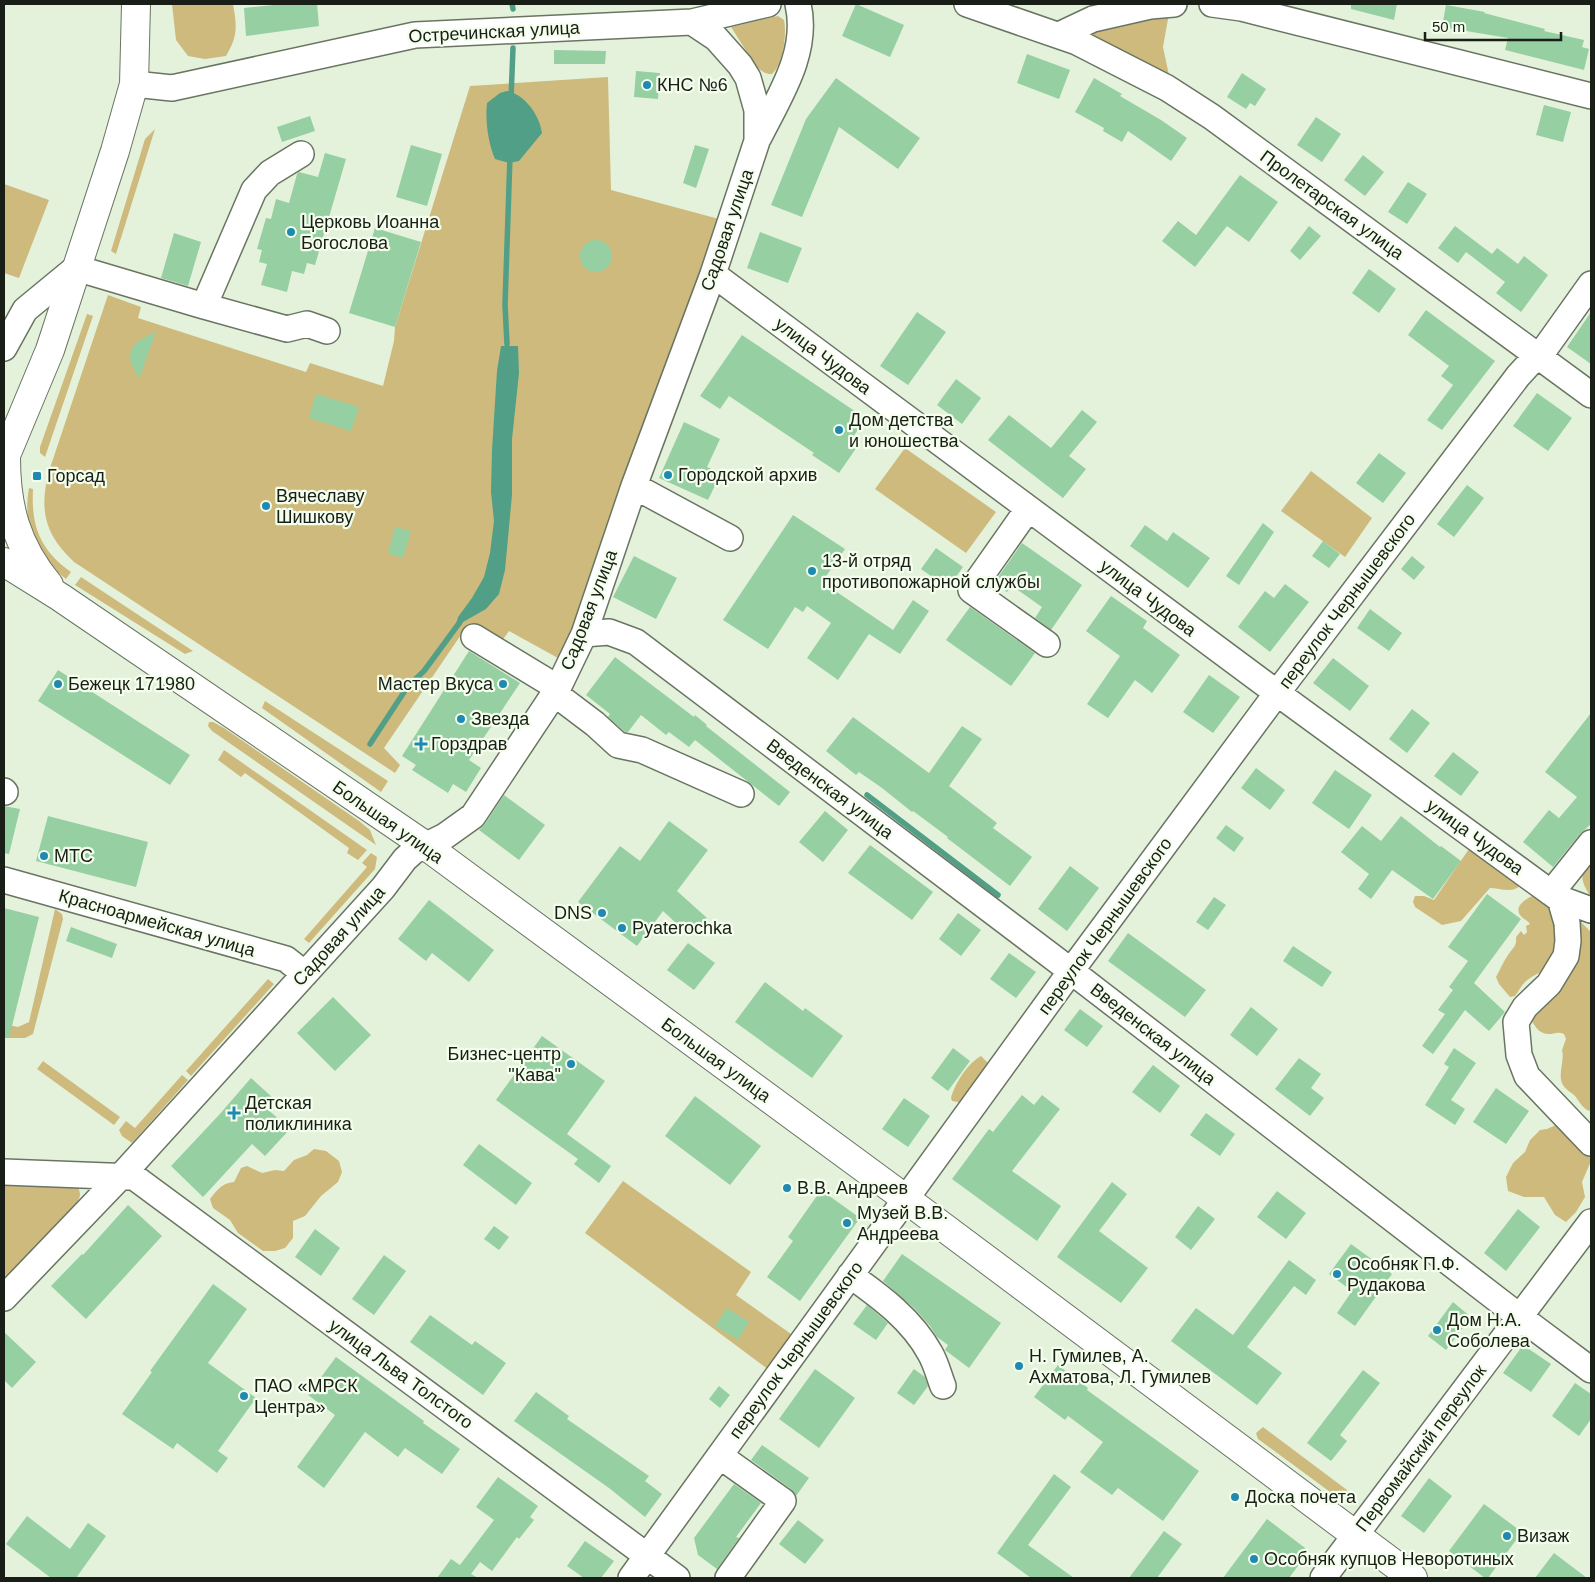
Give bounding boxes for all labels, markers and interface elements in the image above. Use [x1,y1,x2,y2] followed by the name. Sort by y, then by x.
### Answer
[1425,10,1561,42] scale bar
[408,17,581,46] street label: Остречинская улица
[1432,18,1465,35] text: 50 m
[657,75,728,95] place label: КНС №6
[641,79,653,91] marker: КНС №6
[1257,146,1408,264] street label: Пролетарская улица
[697,166,758,293] street label: Садовая улица
[301,212,440,253] place label: Церковь Иоанна Богослова
[285,226,297,238] marker: Церковь Иоанна Богослова
[771,313,876,399] street label: улица Чудова
[849,410,960,451] place label: Дом детства и юношества
[833,424,845,436] marker: Дом детства и юношества
[678,465,817,485] place label: Городской архив
[47,466,106,486] place label: Горсад
[662,469,674,481] marker: Городской архив
[31,470,43,482] marker: Горсад
[276,486,365,527] place label: Вячеславу Шишкову
[260,500,272,512] marker: Вячеславу Шишкову
[1275,510,1419,692] street label: переулок Чернышевского
[557,546,622,673] street label: Садовая улица
[822,551,1040,592] place label: 13-й отряд противопожарной службы
[1096,555,1201,641] street label: улица Чудова
[806,565,818,577] marker: 13-й отряд противопожарной службы
[68,674,195,694] place label: Бежецк 171980
[378,674,494,694] place label: Мастер Вкуса
[52,678,64,690] marker: Бежецк 171980
[497,678,509,690] marker: Мастер Вкуса
[471,709,530,729] place label: Звезда
[455,713,467,725] marker: Звезда
[431,734,507,754] place label: Горздрав
[763,735,898,844] street label: Введенская улица
[415,738,427,750] marker: Горздрав
[329,777,448,868] street label: Большая улица
[1423,795,1528,879] street label: улица Чудова
[1034,834,1176,1018] street label: переулок Чернышевского
[54,846,93,866] place label: МТС
[38,850,50,862] marker: МТС
[289,881,390,990] street label: Садовая улица
[56,885,258,961] street label: Красноармейская улица
[554,903,592,923] place label: DNS
[596,907,608,919] marker: DNS
[632,918,733,938] place label: Pyaterochka
[616,922,628,934] marker: Pyaterochka
[1087,979,1220,1090] street label: Введенская улица
[658,1014,775,1107] street label: Большая улица
[448,1044,561,1085] place label: Бизнес-центр "Кава"
[565,1058,577,1070] marker: Бизнес-центр "Кава"
[245,1093,353,1134] place label: Детская поликлиника
[227,1106,241,1120] marker: Детская поликлиника
[797,1178,908,1198] place label: В.В. Андреев
[781,1182,793,1194] marker: В.В. Андреев
[857,1203,948,1244] place label: Музей В.В. Андреева
[841,1217,853,1229] marker: Музей В.В. Андреева
[1347,1254,1460,1295] place label: Особняк П.Ф. Рудакова
[725,1258,867,1442] street label: переулок Чернышевского
[1331,1268,1343,1280] marker: Особняк П.Ф. Рудакова
[1447,1310,1531,1351] place label: Дом Н.А. Соболева
[325,1315,477,1433] street label: улица Льва Толстого
[1431,1324,1443,1336] marker: Дом Н.А. Соболева
[1029,1346,1211,1387] place label: Н. Гумилев, А. Ахматова, Л. Гумилев
[1013,1360,1025,1372] marker: Н. Гумилев, А. Ахматова, Л. Гумилев
[1352,1361,1490,1535] street label: Первомайский переулок
[254,1376,358,1417] place label: ПАО «МРСК Центра»
[238,1390,250,1402] marker: ПАО «МРСК Центра»
[1245,1487,1357,1507] place label: Доска почета
[1229,1491,1241,1503] marker: Доска почета
[1517,1526,1569,1546] place label: Визаж
[1501,1530,1513,1542] marker: Визаж
[1264,1549,1514,1569] place label: Особняк купцов Неворотиных
[1248,1553,1260,1565] marker: Особняк купцов Неворотиных

